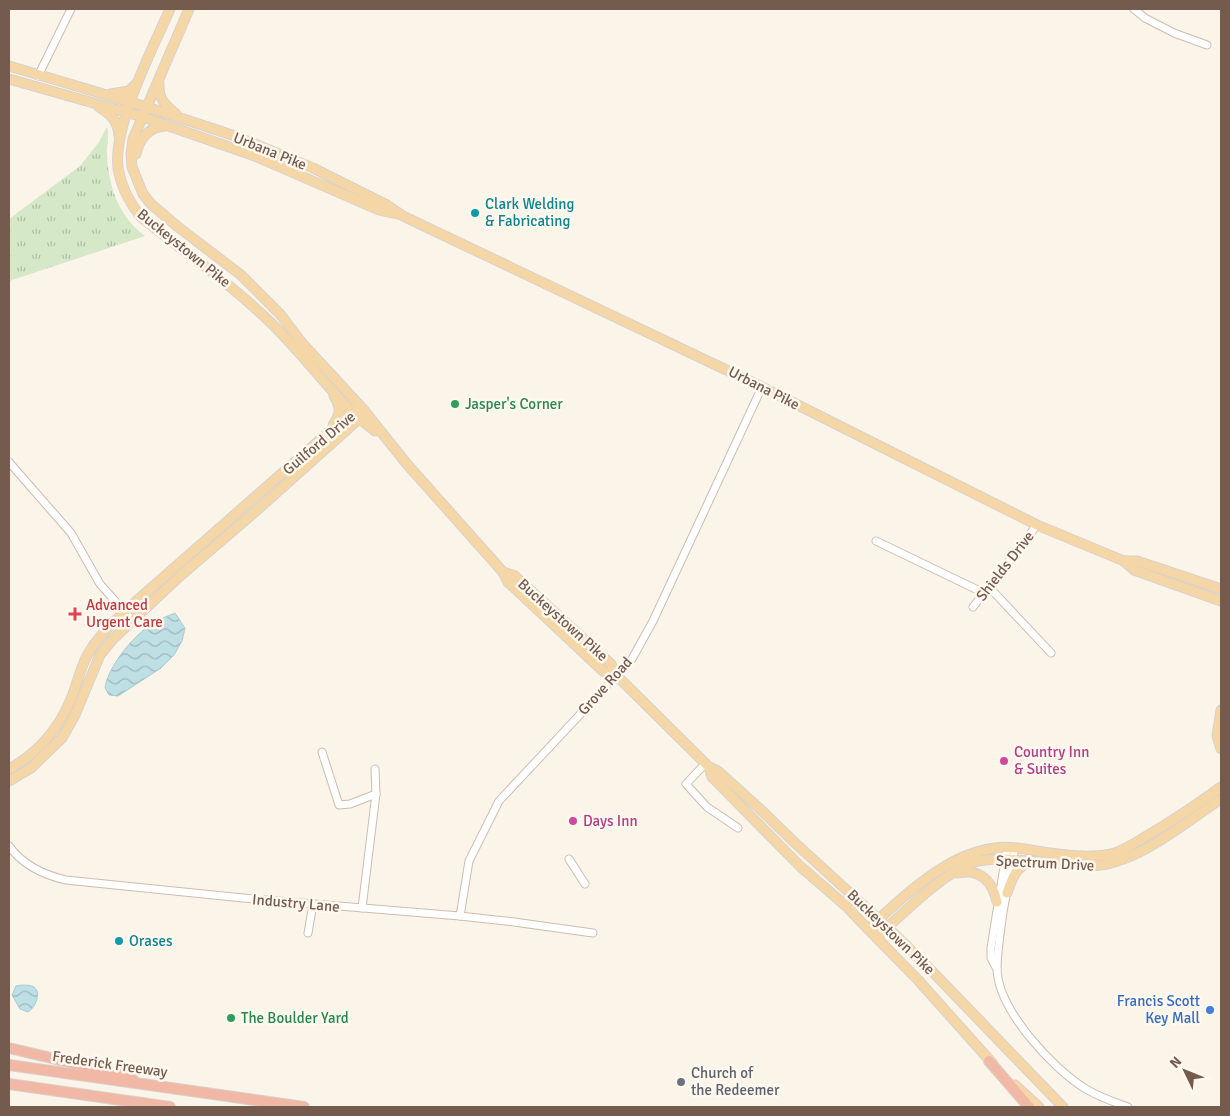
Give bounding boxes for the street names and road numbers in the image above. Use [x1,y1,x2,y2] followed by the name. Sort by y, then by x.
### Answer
[231,128,309,174] street label: Urbana Pike
[134,205,234,291] street label: Buckeystown Pike
[725,362,803,414] street label: Urbana Pike
[279,407,359,479] street label: Guilford Drive
[972,527,1038,605] street label: Shields Drive
[514,575,612,665] street label: Buckeystown Pike
[574,653,636,719] street label: Grove Road
[995,851,1095,875] street label: Spectrum Drive
[843,886,939,978] street label: Buckeystown Pike
[252,890,340,916] street label: Industry Lane
[51,1047,169,1081] street label: Frederick Freeway

